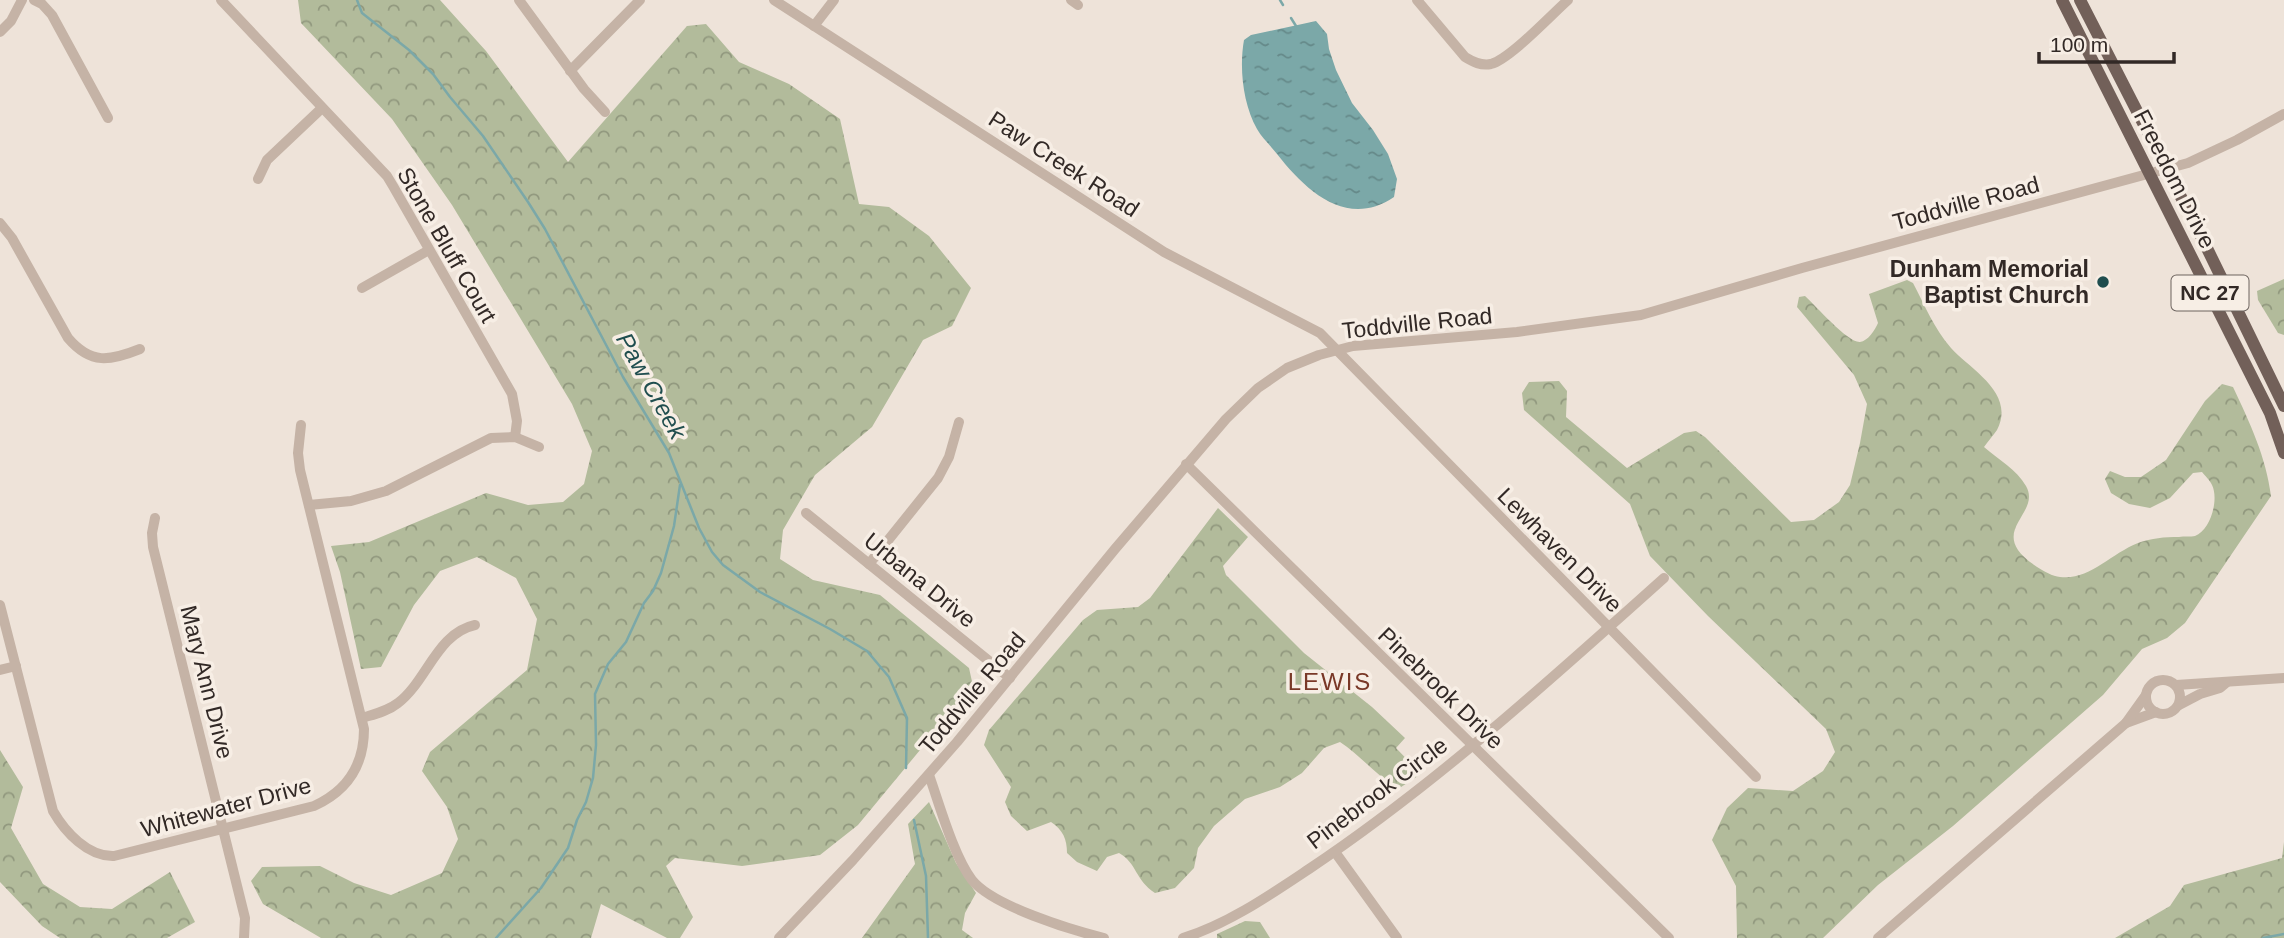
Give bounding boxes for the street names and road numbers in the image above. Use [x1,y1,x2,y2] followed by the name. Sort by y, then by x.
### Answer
[2129,105,2221,253] street label: Freedom Drive
[984,106,1144,222] street label: Paw Creek Road
[392,163,502,328] street label: Stone Bluff Court
[1890,171,2042,235] street label: Toddville Road
[2172,276,2248,310] road number: NC 27
[1341,302,1493,344] street label: Toddville Road
[1492,482,1628,618] street label: Lewhaven Drive
[859,527,981,633] street label: Urbana Drive
[175,603,239,761] street label: Mary Ann Drive
[1373,622,1509,754] street label: Pinebrook Drive
[914,627,1030,759] street label: Toddville Road
[1302,732,1452,854] street label: Pinebrook Circle
[138,772,314,842] street label: Whitewater Drive

